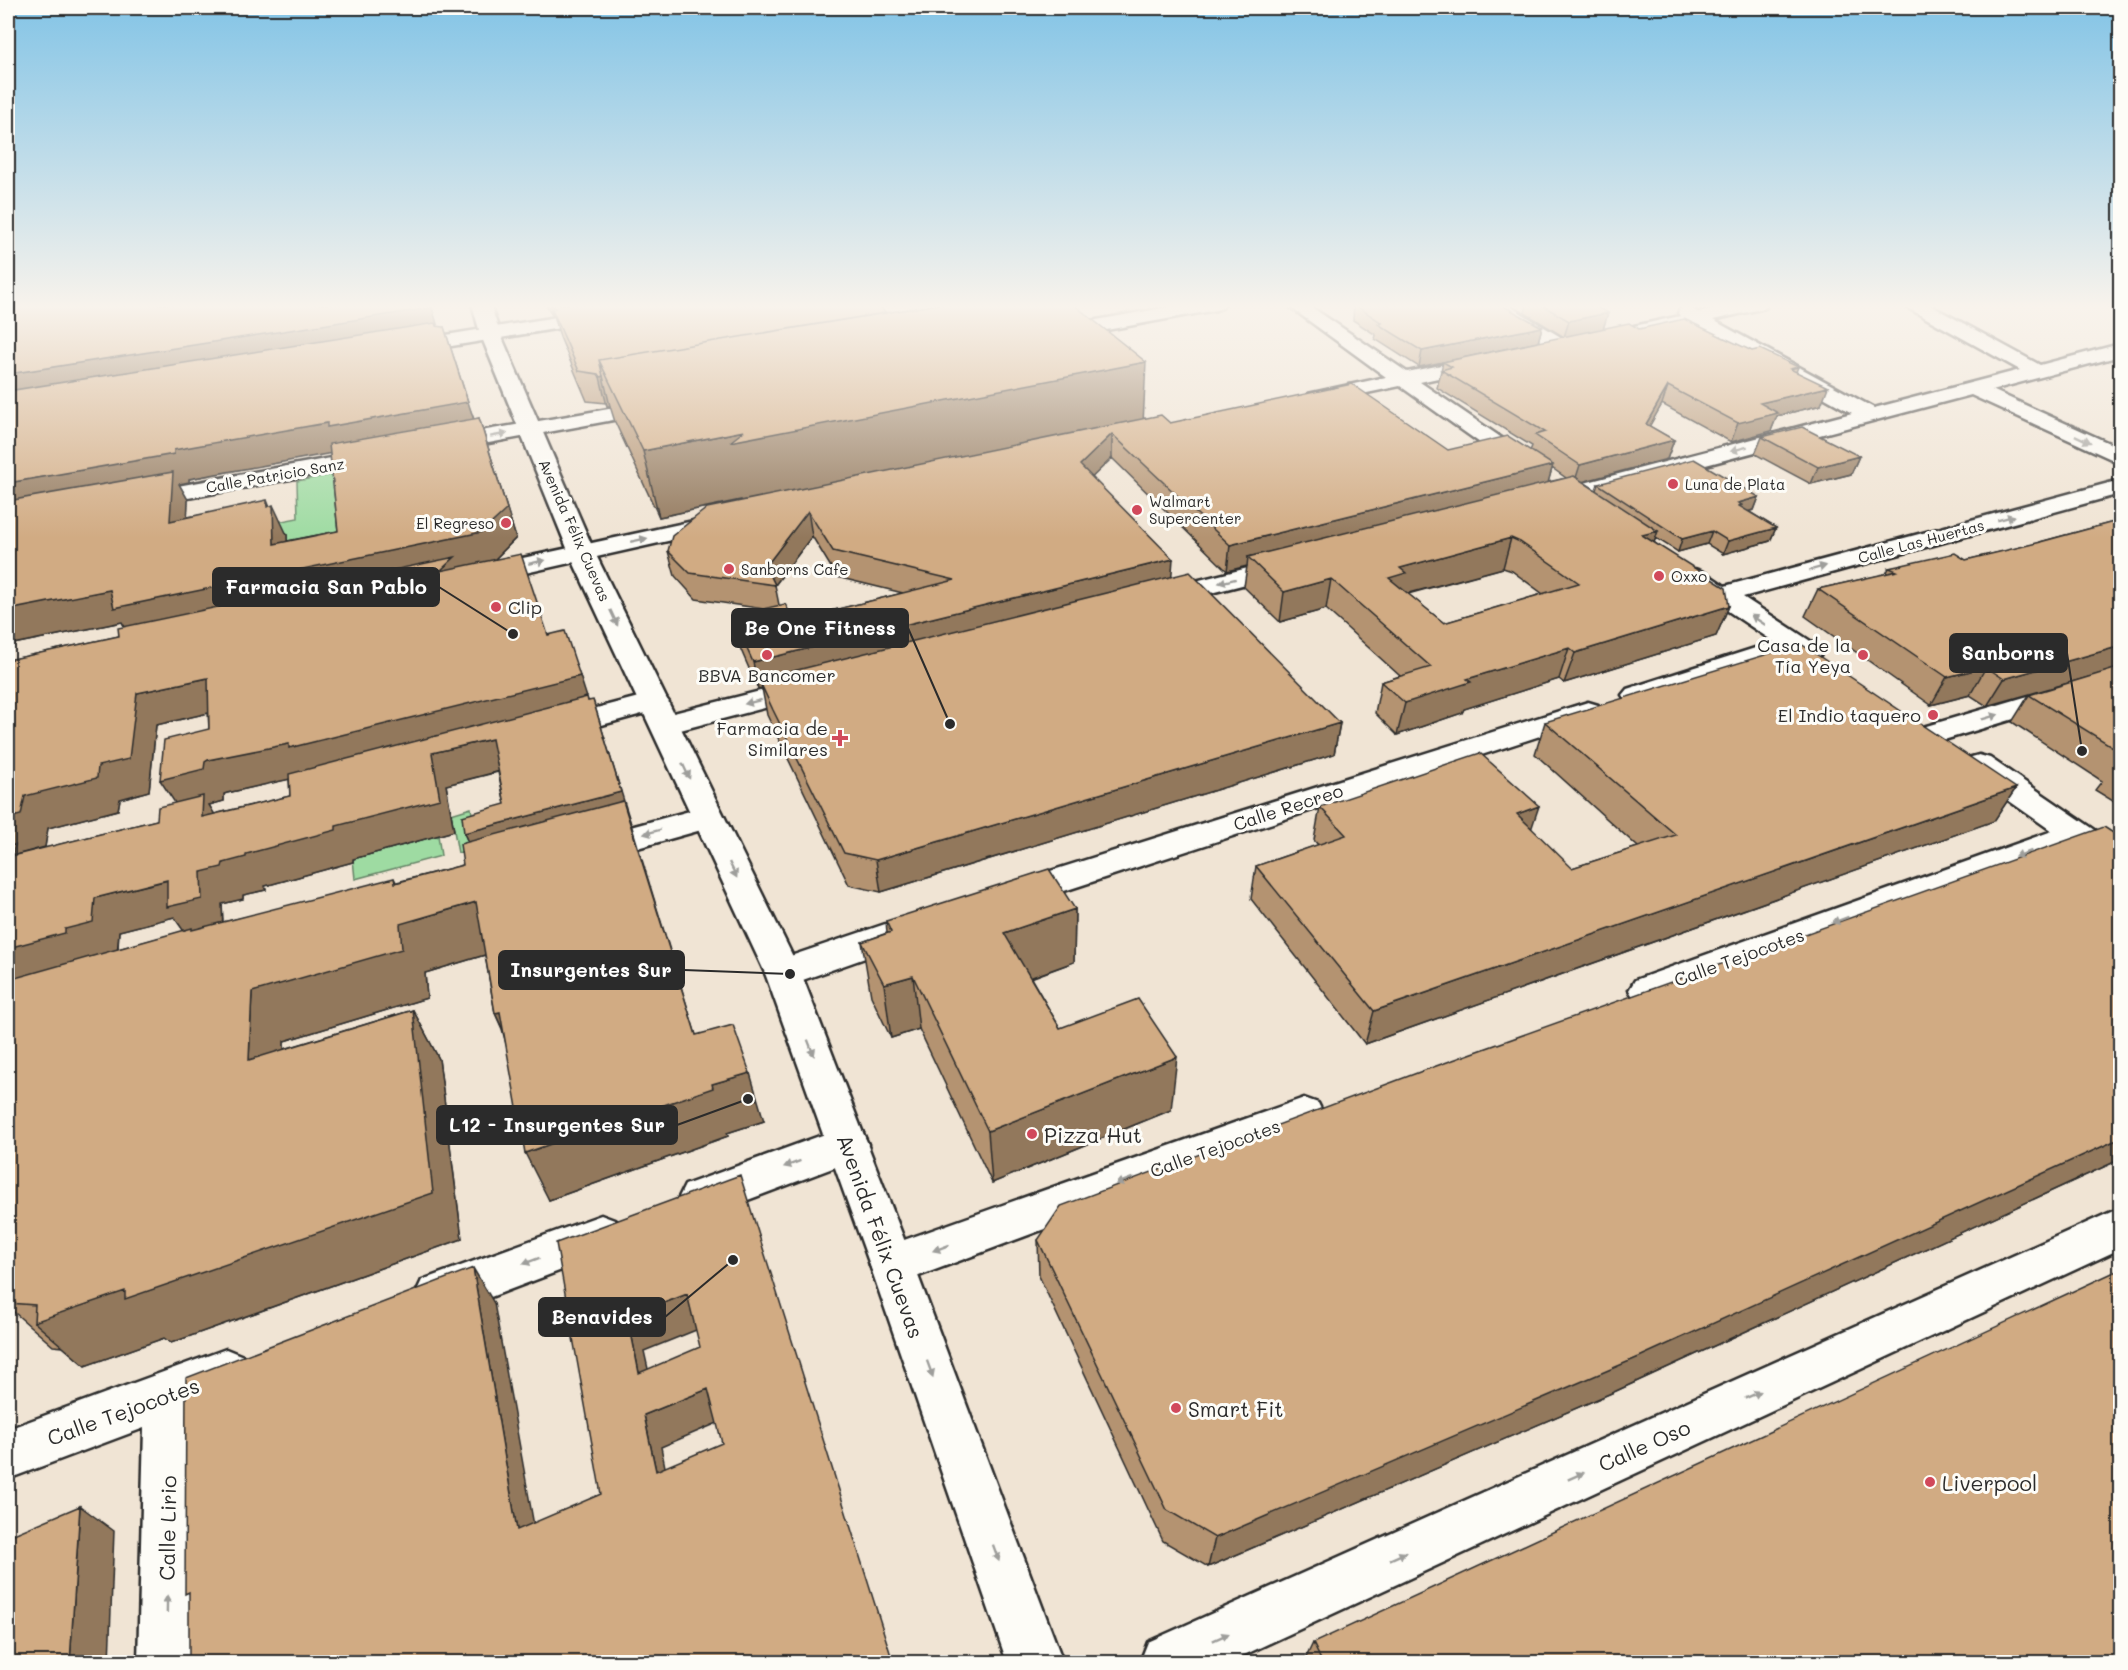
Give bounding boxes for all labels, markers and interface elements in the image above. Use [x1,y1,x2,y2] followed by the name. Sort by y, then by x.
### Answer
[490,430,509,439] one-way arrow
[2074,434,2091,443] one-way arrow
[1729,444,1748,454] one-way arrow
[204,453,346,497] street label: Calle Patricio Sanz
[535,456,615,604] street label: Avenida Félix Cuevas
[1685,474,1785,494] place label: Luna de Plata
[1666,477,1680,491] marker: Luna de Plata
[1149,491,1242,528] place label: Walmart Supercenter
[1130,503,1144,517] marker: Walmart Supercenter
[1997,512,2015,522] one-way arrow
[416,513,494,533] place label: El Regreso
[1856,515,1986,567] street label: Calle Las Huertas
[499,516,513,530] marker: El Regreso
[630,535,649,544] one-way arrow
[528,557,546,567] one-way arrow
[741,559,849,579] place label: Sanborns Cafe
[722,562,736,576] marker: Sanborns Cafe
[1809,563,1827,573] one-way arrow
[1671,566,1707,586] place label: Oxxo
[213,568,439,606] callout: Farmacia San Pablo
[1652,569,1666,583] marker: Oxxo
[225,573,427,599] text: Farmacia San Pablo
[1218,577,1236,587] one-way arrow
[508,595,542,619] place label: Clip
[489,600,503,614] marker: Clip
[732,609,908,647] callout: Be One Fitness
[609,610,618,627] one-way arrow
[744,614,896,640] text: Be One Fitness
[1750,614,1766,625] one-way arrow
[1757,633,1851,678] place label: Casa de la Tía Yeya
[1950,634,2067,672] callout: Sanborns
[1961,639,2055,665] text: Sanborns
[760,648,774,662] marker: BBVA Bancomer
[1856,648,1870,662] marker: Casa de la Tía Yeya
[698,663,836,687] place label: BBVA Bancomer
[744,698,762,708] one-way arrow
[1778,703,1921,727] place label: El Indio taquero
[1926,708,1940,722] marker: El Indio taquero
[1981,712,1999,721] one-way arrow
[717,716,828,761] place label: Farmacia de Similares
[833,731,847,745] marker: Farmacia de Similares
[682,762,691,779] one-way arrow
[1230,778,1346,836] street label: Calle Recreo
[642,828,661,838] one-way arrow
[2014,849,2032,859] one-way arrow
[729,861,738,878] one-way arrow
[1831,916,1849,926] one-way arrow
[1671,922,1807,992] street label: Calle Tejocotes
[499,951,684,989] callout: Insurgentes Sur
[510,956,672,982] text: Insurgentes Sur
[807,1039,816,1057] one-way arrow
[437,1106,677,1144] callout: L12 - Insurgentes Sur
[449,1111,665,1137] text: L12 - Insurgentes Sur
[1147,1113,1283,1183] street label: Calle Tejocotes
[1044,1121,1142,1148] place label: Pizza Hut
[1025,1127,1039,1141] marker: Pizza Hut
[831,1130,931,1342] street label: Avenida Félix Cuevas
[783,1160,801,1170] one-way arrow
[1115,1177,1133,1186] one-way arrow
[931,1243,949,1253] one-way arrow
[521,1256,539,1266] one-way arrow
[539,1298,665,1336] callout: Benavides
[551,1303,653,1329] text: Benavides
[925,1360,935,1378] one-way arrow
[43,1371,203,1451] street label: Calle Tejocotes
[1745,1390,1763,1400] one-way arrow
[1188,1395,1284,1422] place label: Smart Fit
[1169,1401,1183,1415] marker: Smart Fit
[1594,1413,1694,1477] street label: Calle Oso
[1942,1469,2037,1496] place label: Liverpool
[1567,1471,1584,1480] one-way arrow
[153,1475,181,1581] street label: Calle Lirio
[1923,1475,1937,1489] marker: Liverpool
[991,1544,1001,1562] one-way arrow
[1390,1552,1407,1561] one-way arrow
[162,1595,172,1614] one-way arrow
[1212,1632,1230,1642] one-way arrow

